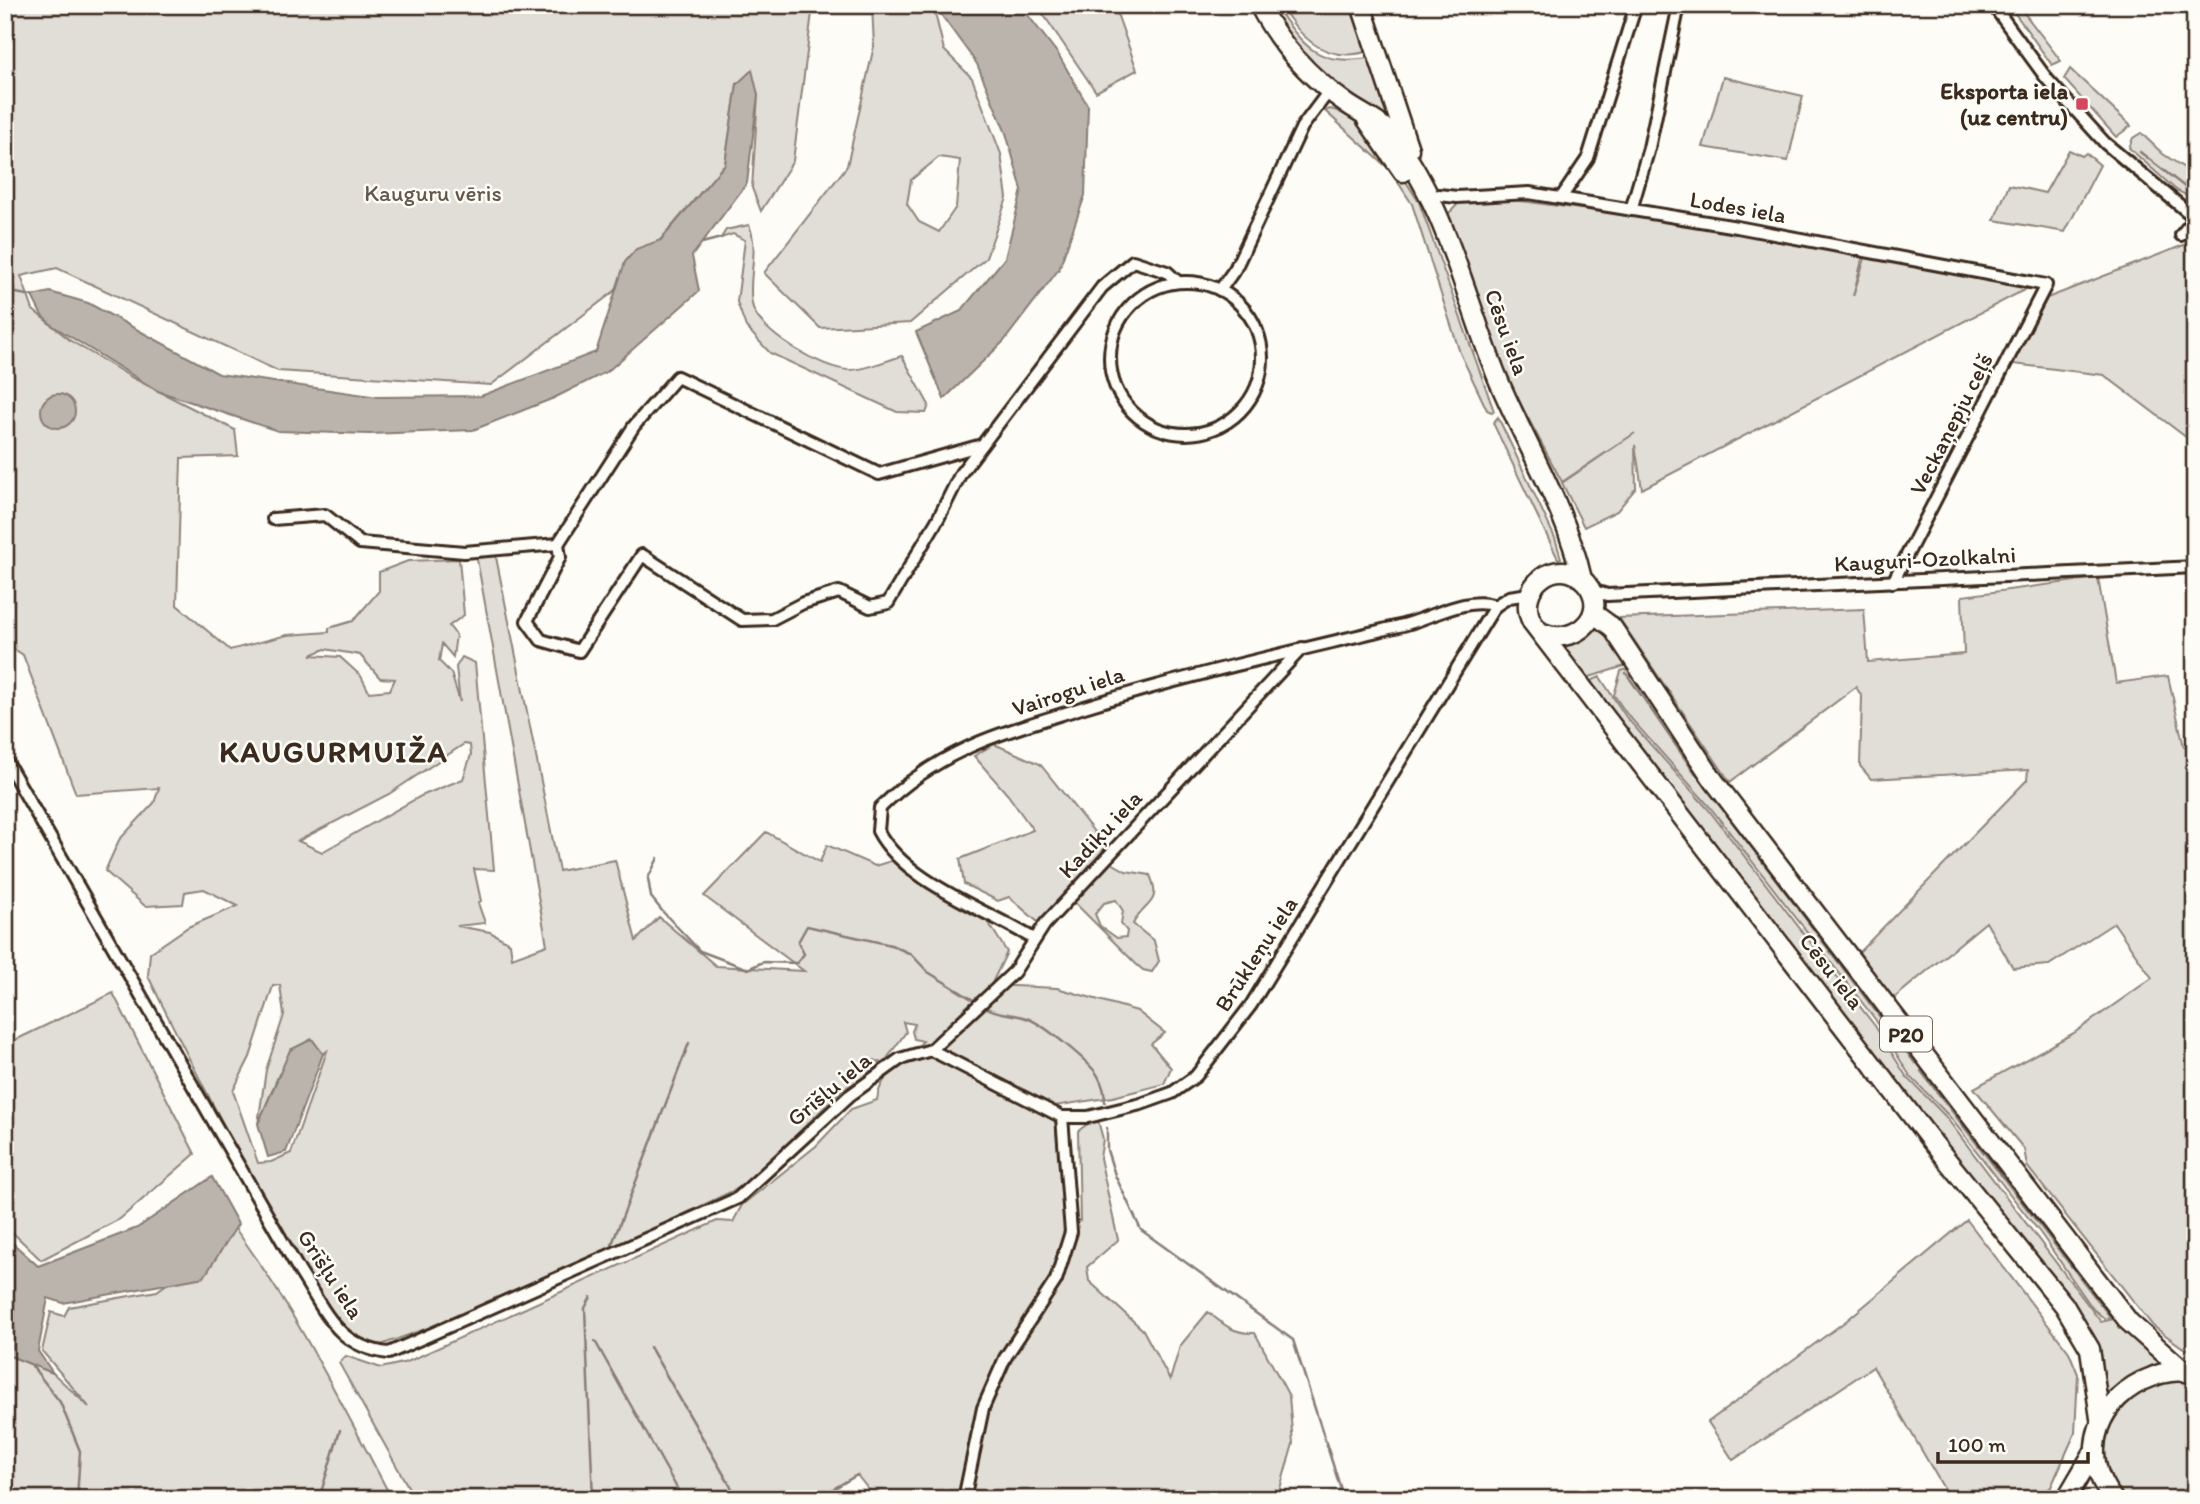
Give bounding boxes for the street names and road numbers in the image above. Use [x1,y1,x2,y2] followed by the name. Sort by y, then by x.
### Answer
[1688,185,1788,229] street label: Lodes iela
[1479,285,1535,379] street label: Cēsu iela
[1903,348,1999,500] street label: Veckaņepju ceļš
[1833,540,2017,578] street label: Kauguri-Ozolkalni
[1008,660,1128,722] street label: Vairogu iela
[1052,784,1148,884] street label: Kadiķu iela
[1209,891,1303,1017] street label: Brūkleņu iela
[1793,927,1871,1015] street label: Cēsu iela
[1880,1016,1932,1052] road number: P20
[781,1046,877,1132] street label: Grīšļu iela
[292,1224,370,1324] street label: Grīšļu iela

